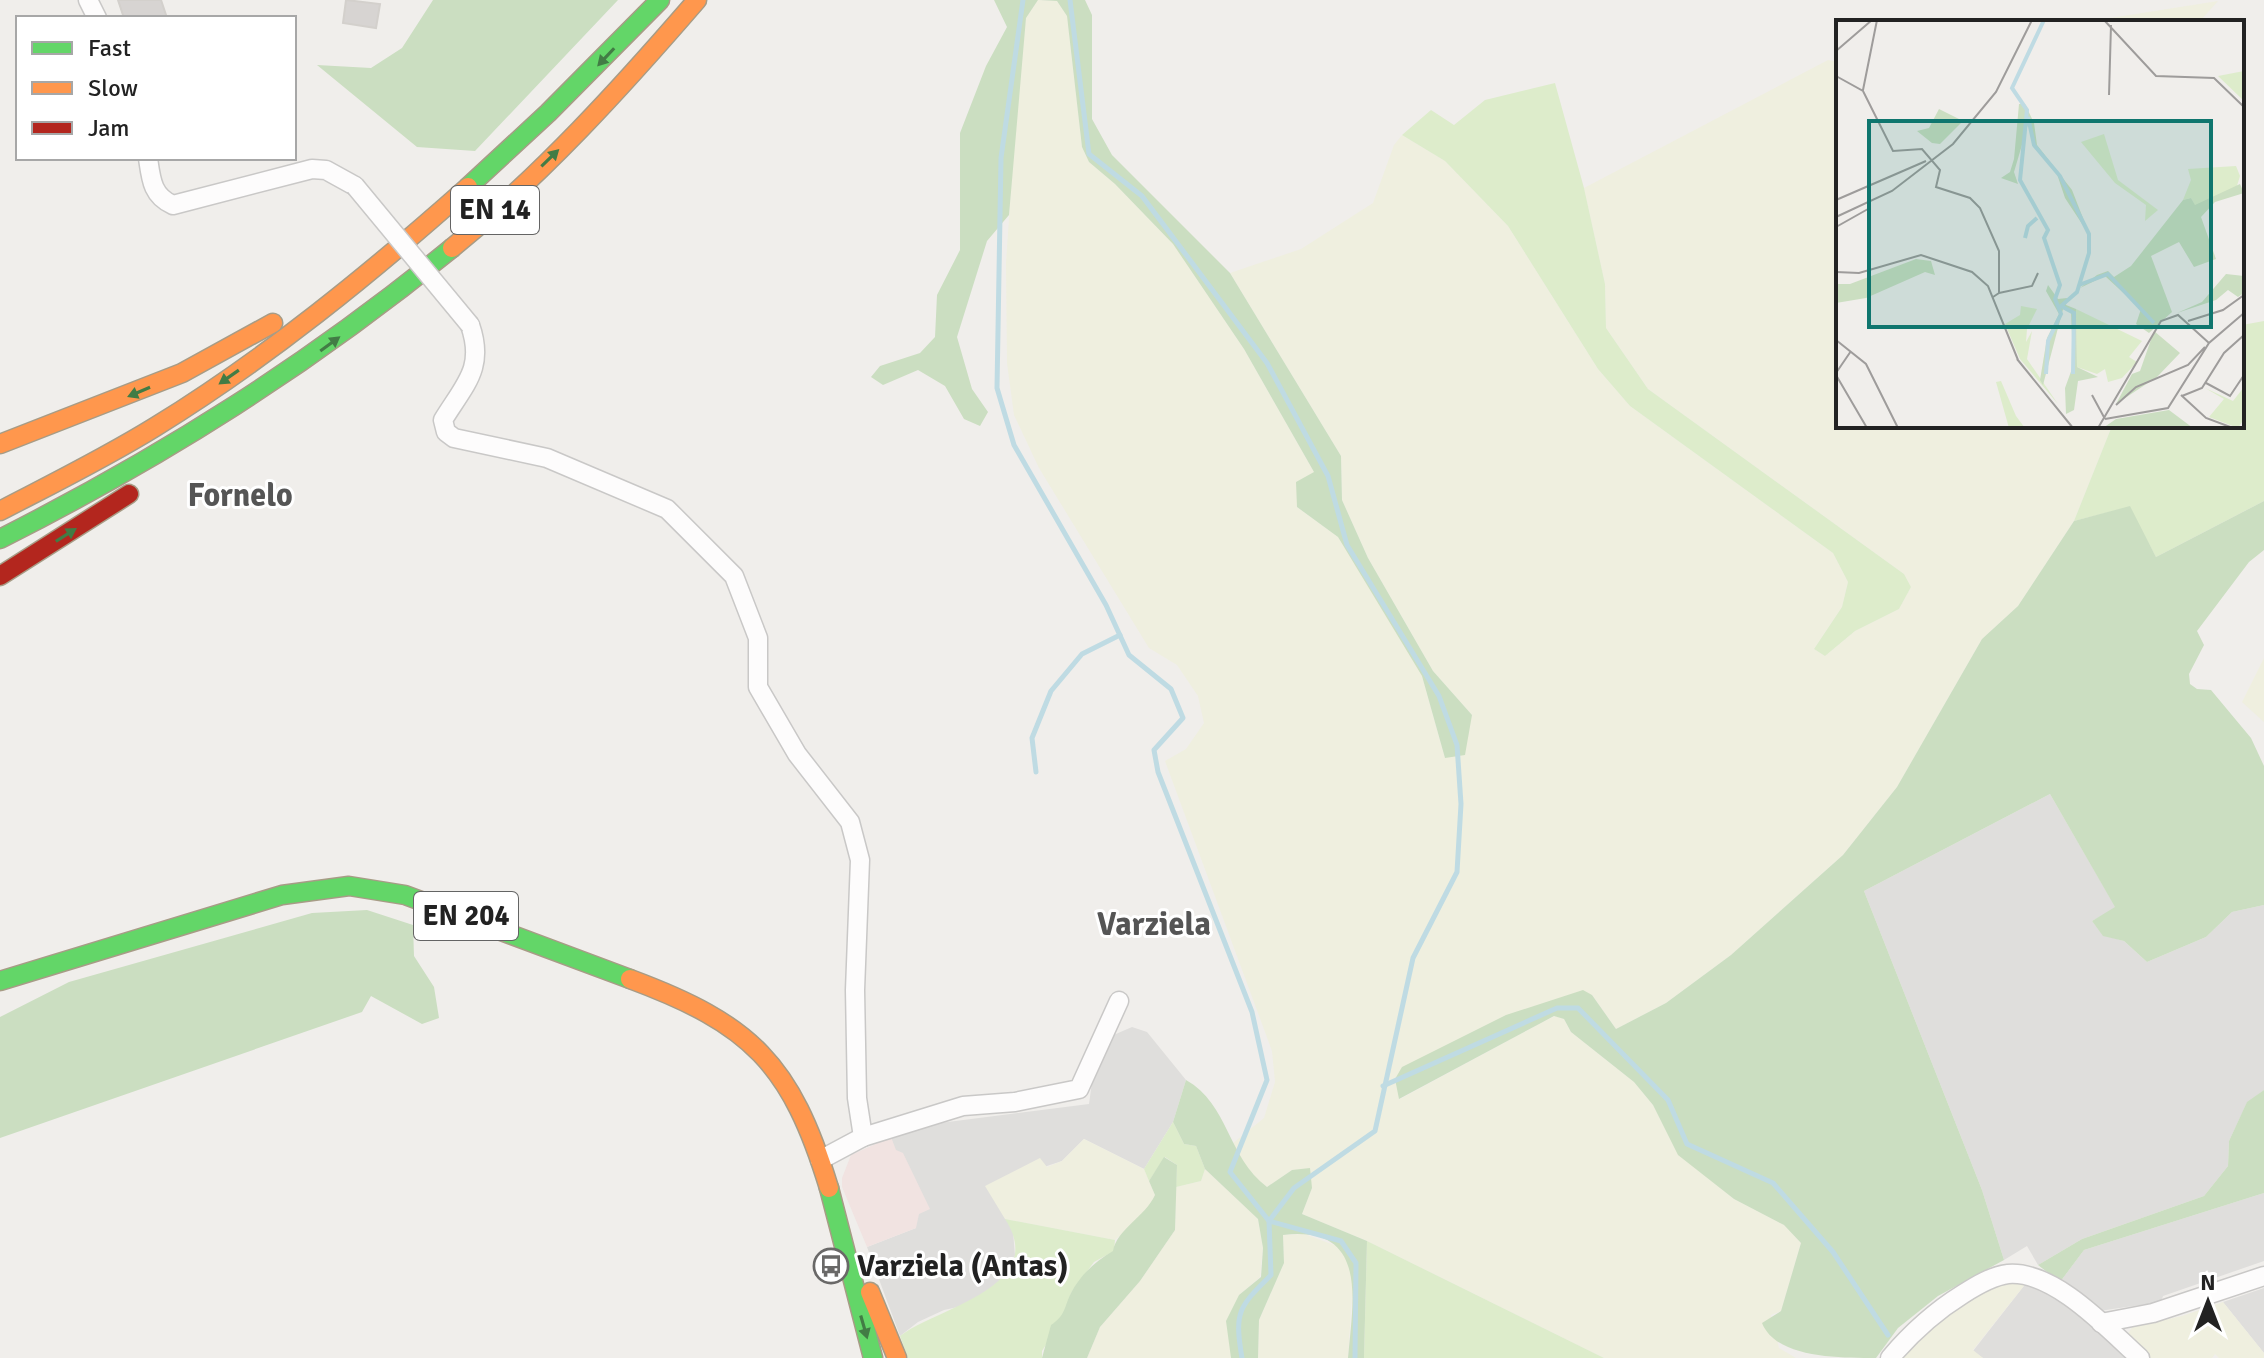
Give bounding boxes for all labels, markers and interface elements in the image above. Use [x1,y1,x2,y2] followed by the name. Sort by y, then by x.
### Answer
[16,16,296,160] legend
[1836,20,2244,428] inset map
[88,33,131,63] text: Fast
[598,47,616,66] one-way arrow
[88,73,138,103] text: Slow
[88,113,129,143] text: Jam
[540,149,559,168] one-way arrow
[451,186,539,234] road number: EN 14
[320,336,340,352] one-way arrow
[218,369,239,384] one-way arrow
[127,385,151,398] one-way arrow
[187,476,293,515] district label: Fornelo
[55,529,77,543] one-way arrow
[414,892,518,940] road number: EN 204
[1097,905,1211,944] district label: Varziela
[812,1247,850,1285] bus stop icon: Varziela (Antas)
[857,1248,1068,1285] place label: Varziela (Antas)
[2168,1262,2248,1342] north arrow
[2200,1269,2216,1296] text: N
[858,1316,871,1340] one-way arrow

